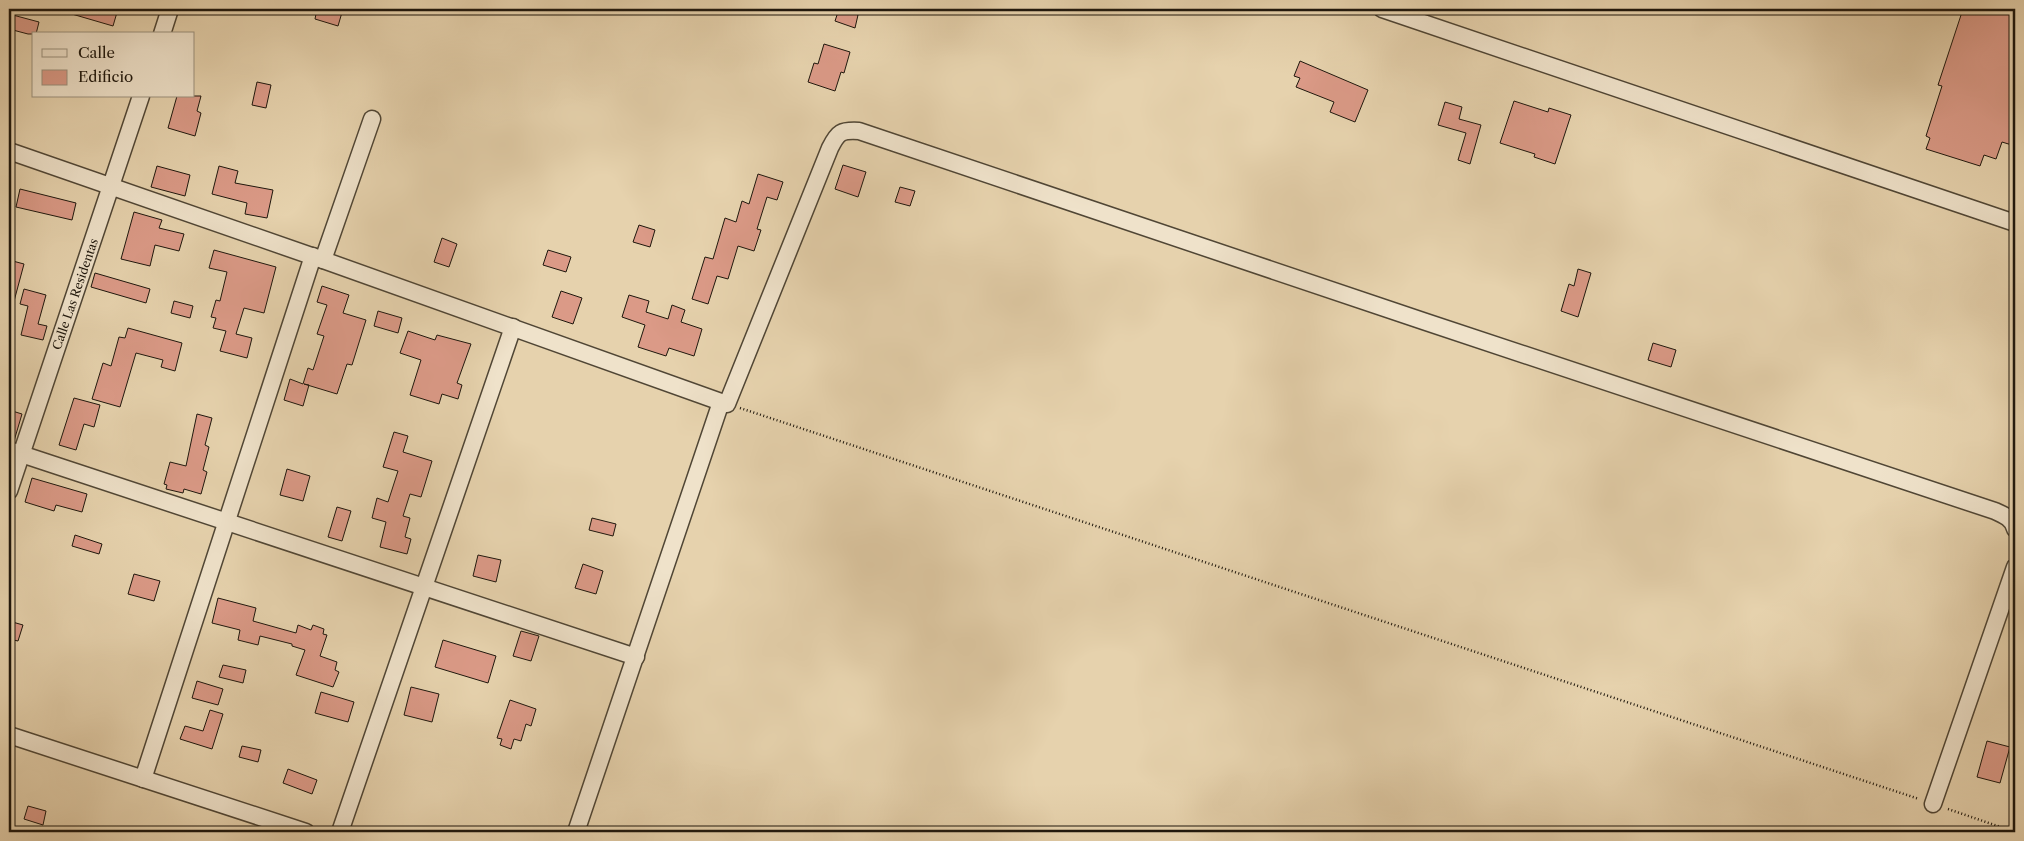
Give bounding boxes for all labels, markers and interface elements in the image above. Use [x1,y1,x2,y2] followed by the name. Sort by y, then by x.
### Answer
[32,32,195,98] legend
[78,43,115,62] text: Calle
[78,67,133,86] text: Edificio
[49,236,101,352] street label: Calle Las Residentas

